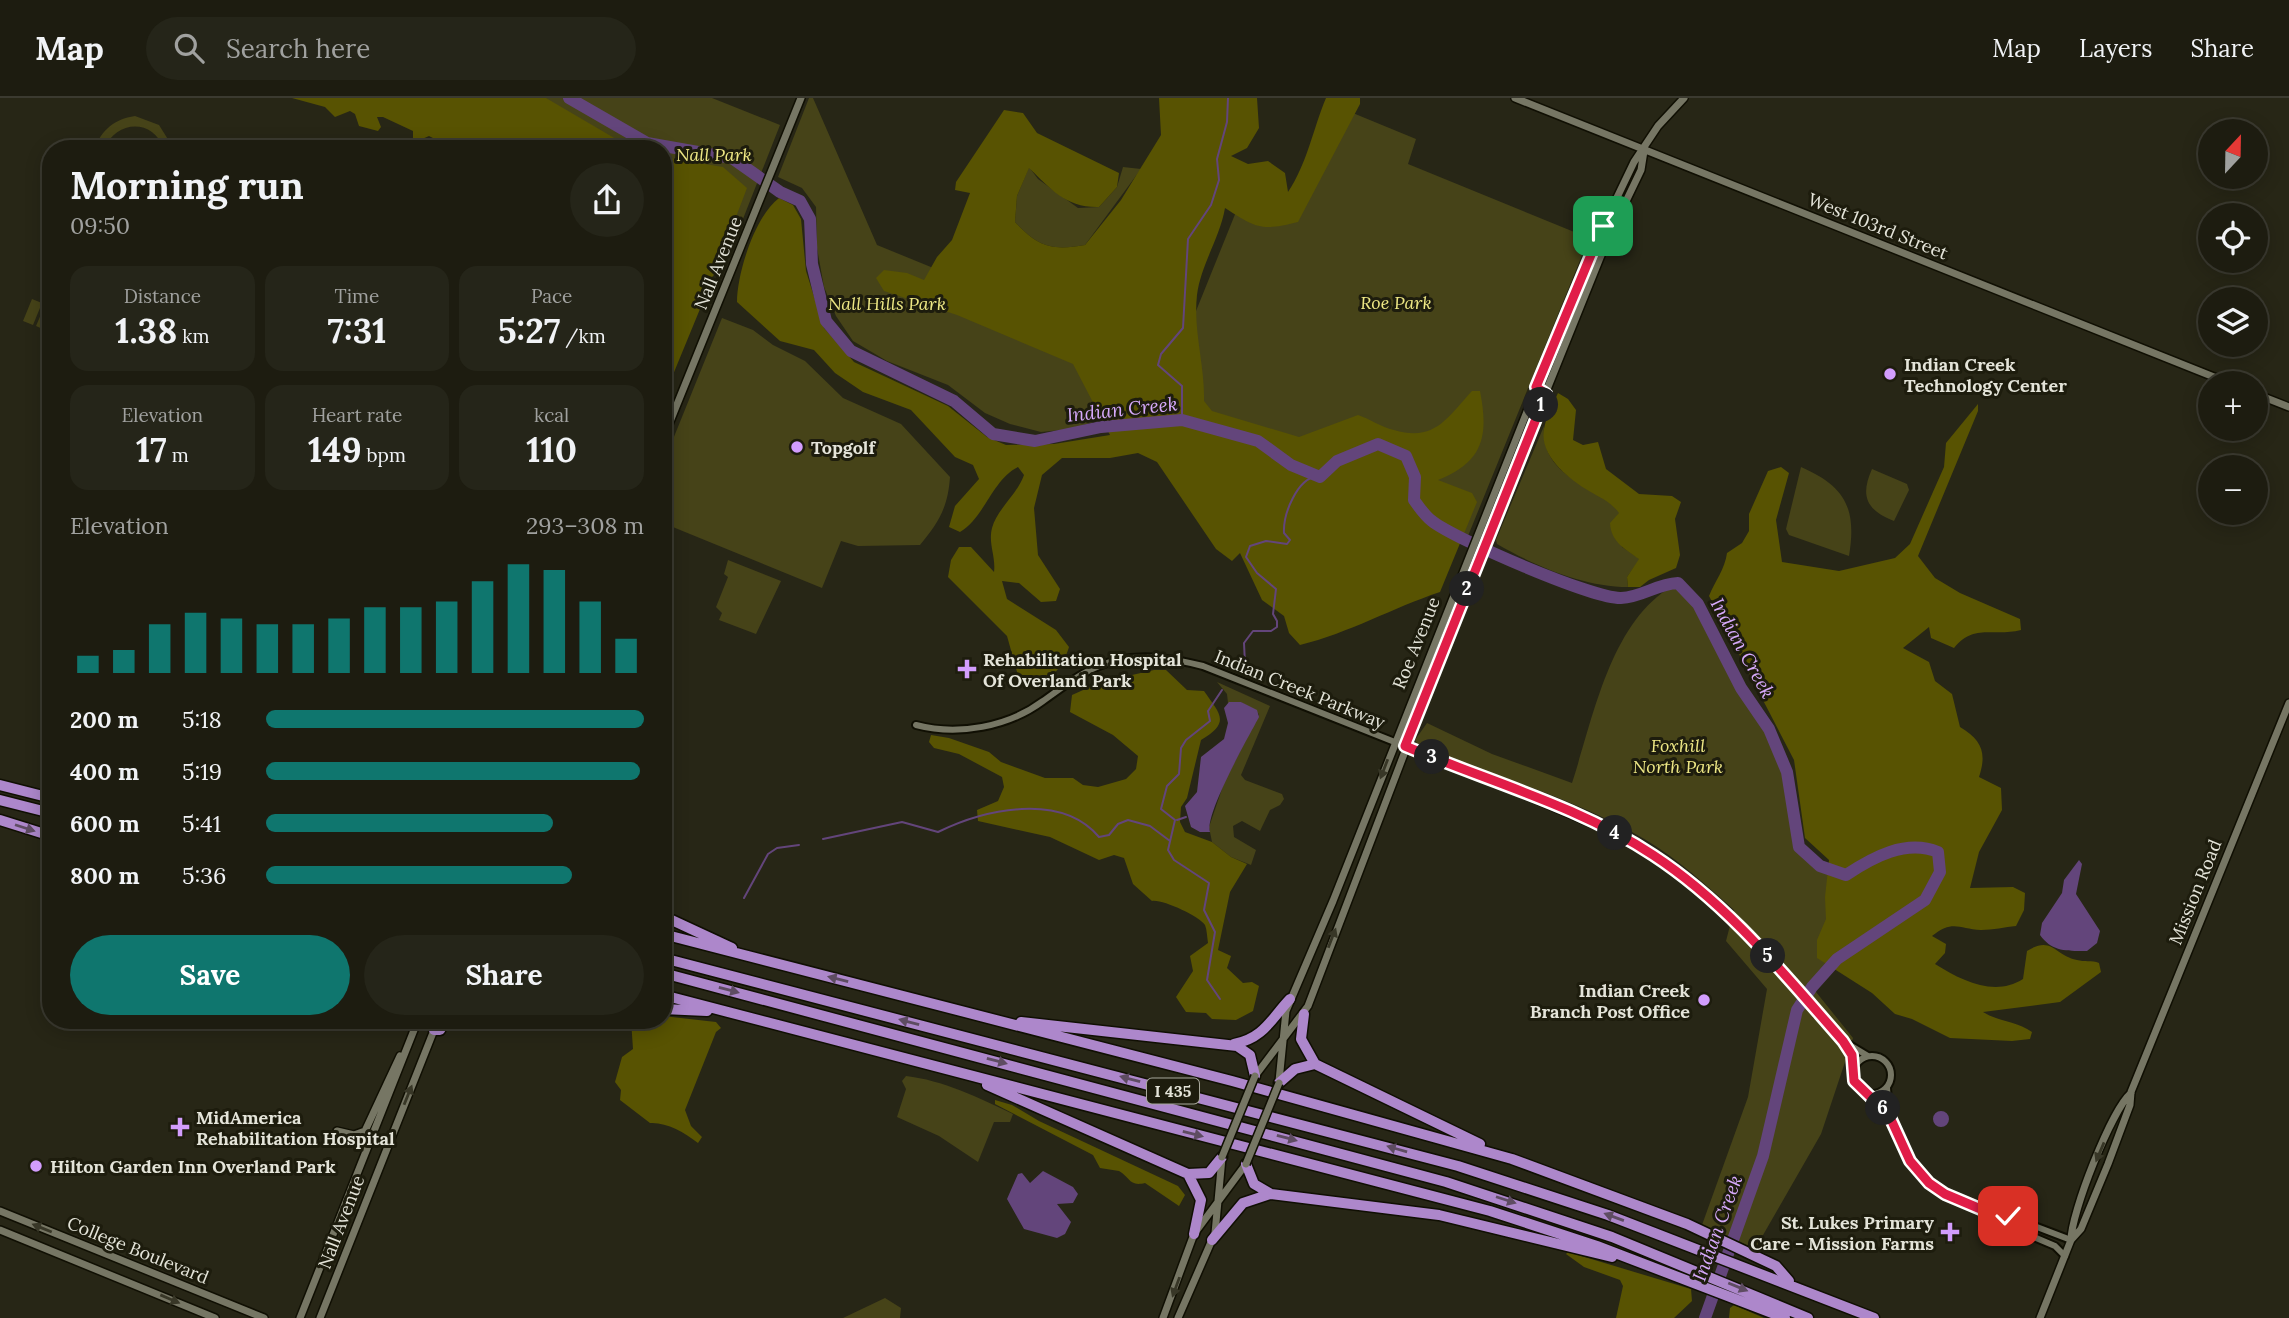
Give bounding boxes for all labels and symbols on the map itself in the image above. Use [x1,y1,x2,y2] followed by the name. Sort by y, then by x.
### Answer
[2198,119,2268,189] north arrow
[676,143,752,166] park label: Nall Park
[1805,187,1951,265] street label: West 103rd Street
[1573,196,1633,256] pin
[689,213,747,313] street label: Nall Avenue
[1360,291,1432,314] park label: Roe Park
[828,292,946,315] park label: Nall Hills Park
[1904,353,2067,397] place label: Indian Creek Technology Center
[1882,366,1898,382] marker: Indian Creek Technology Center
[1524,388,1558,422] pin: 1
[1065,391,1179,427] water label: Indian Creek
[811,436,876,459] place label: Topgolf
[789,439,805,455] marker: Topgolf
[1450,572,1484,606] pin: 2
[1387,593,1445,692] street label: Roe Avenue
[1706,594,1780,703] water label: Indian Creek
[1211,644,1389,734] street label: Indian Creek Parkway
[983,648,1182,692] place label: Rehabilitation Hospital Of Overland Park
[957,659,977,679] marker: Rehabilitation Hospital Of Overland Park
[1633,734,1723,778] park label: Foxhill North Park
[1414,740,1450,774] pin: 3
[1378,758,1389,779] one-way arrow
[1598,816,1632,850] pin: 4
[15,823,36,834] one-way arrow
[2163,836,2227,948] street label: Mission Road
[1326,928,1337,949] one-way arrow
[1750,938,1786,974] pin: 5
[827,973,849,984] one-way arrow
[1530,979,1690,1023] place label: Indian Creek Branch Post Office
[718,985,740,996] one-way arrow
[1696,992,1712,1008] marker: Indian Creek Branch Post Office
[898,1016,920,1027] one-way arrow
[986,1056,1008,1067] one-way arrow
[1118,1073,1140,1084] one-way arrow
[1147,1079,1199,1104] road number: I 435
[402,1084,413,1105] one-way arrow
[1866,1090,1900,1126] pin: 6
[196,1106,395,1150] place label: MidAmerica Rehabilitation Hospital
[170,1117,190,1137] marker: MidAmerica Rehabilitation Hospital
[1182,1129,1204,1140] one-way arrow
[1277,1133,1299,1144] one-way arrow
[2094,1141,2105,1162] one-way arrow
[1386,1143,1408,1154] one-way arrow
[50,1155,336,1178] place label: Hilton Garden Inn Overland Park
[28,1158,44,1174] marker: Hilton Garden Inn Overland Park
[313,1172,369,1272] street label: Nall Avenue
[1687,1172,1747,1284] water label: Indian Creek
[1978,1186,2038,1246] pin
[1496,1196,1517,1206] one-way arrow
[64,1211,212,1289] street label: College Boulevard
[1604,1211,1625,1222] one-way arrow
[1750,1211,1934,1255] place label: St. Lukes Primary Care - Mission Farms
[31,1222,52,1233] one-way arrow
[1940,1222,1960,1242] marker: St. Lukes Primary Care - Mission Farms
[1170,1276,1181,1297] one-way arrow
[1728,1282,1749,1293] one-way arrow
[159,1294,180,1305] one-way arrow

